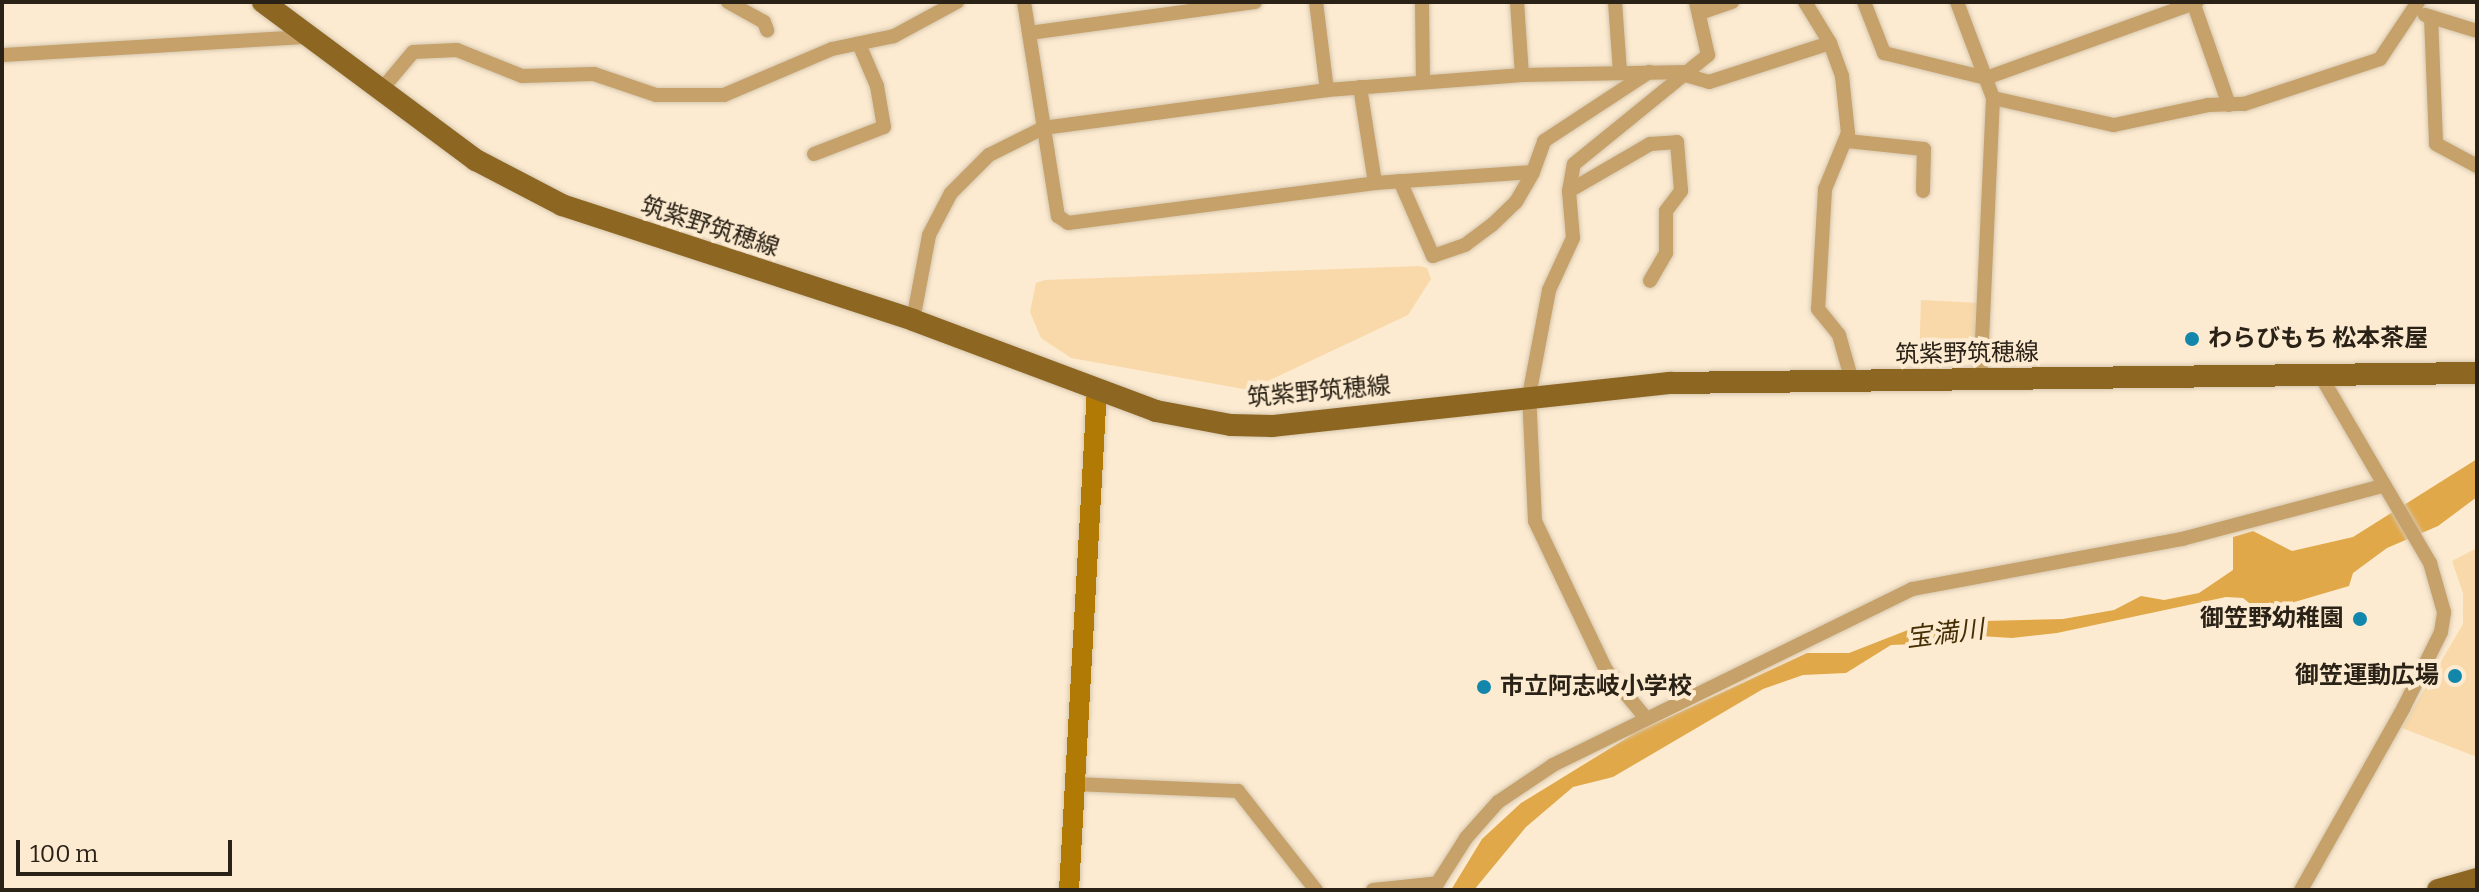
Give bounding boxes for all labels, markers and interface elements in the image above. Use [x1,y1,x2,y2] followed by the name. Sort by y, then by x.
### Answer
[637,191,783,263] street label: 筑紫野筑穂線
[2208,325,2428,353] place label: わらびもち 松本茶屋
[2183,330,2201,348] marker: わらびもち 松本茶屋
[1895,338,2039,370] street label: 筑紫野筑穂線
[1246,371,1392,413] street label: 筑紫野筑穂線
[2200,605,2344,633] place label: 御笠野幼稚園
[2351,610,2369,628] marker: 御笠野幼稚園
[1904,614,1986,654] water label: 宝満川
[2295,662,2439,690] place label: 御笠運動広場
[2446,667,2464,685] marker: 御笠運動広場
[1500,673,1692,701] place label: 市立阿志岐小学校
[1475,678,1493,696] marker: 市立阿志岐小学校
[20,824,236,874] scale bar
[30,840,98,868] text: 100 m

